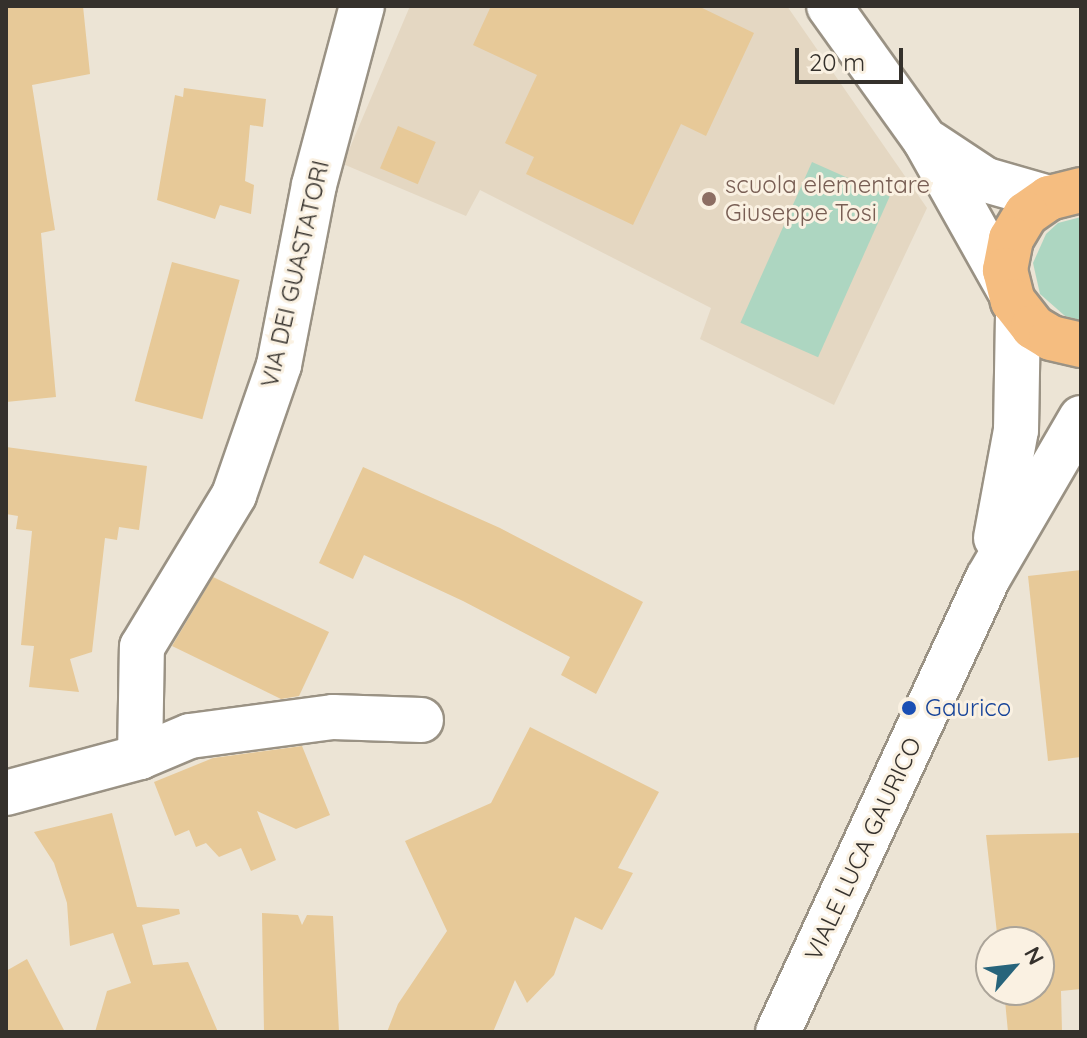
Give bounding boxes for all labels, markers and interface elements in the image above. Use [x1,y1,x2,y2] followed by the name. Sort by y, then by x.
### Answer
[799,32,907,82] scale bar
[809,47,865,77] text: 20 m
[255,158,335,390] street label: VIA DEI GUASTATORI
[725,171,930,227] place label: scuola elementare Giuseppe Tosi
[700,190,718,208] marker: scuola elementare Giuseppe Tosi
[925,694,1011,722] place label: Gaurico
[900,699,918,717] marker: Gaurico
[799,733,927,965] street label: VIALE LUCA GAURICO
[975,926,1055,1006] north arrow
[1018,942,1051,969] text: N

